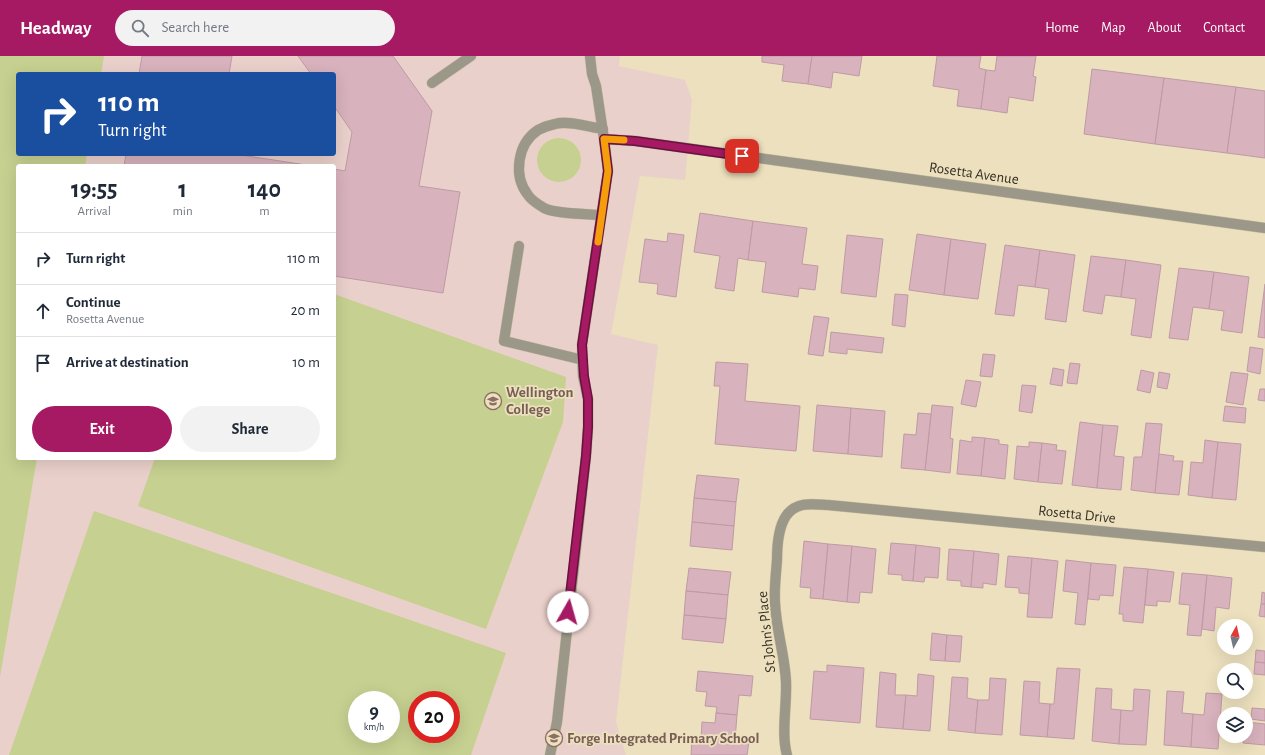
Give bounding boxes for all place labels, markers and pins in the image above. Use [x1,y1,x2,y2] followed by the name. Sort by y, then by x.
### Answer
[725,139,759,173] pin
[506,385,573,417] place label: Wellington College
[483,391,503,411] school or university icon: Wellington College
[544,728,564,748] school or university icon: Forge Integrated Primary School
[567,731,759,746] place label: Forge Integrated Primary School

